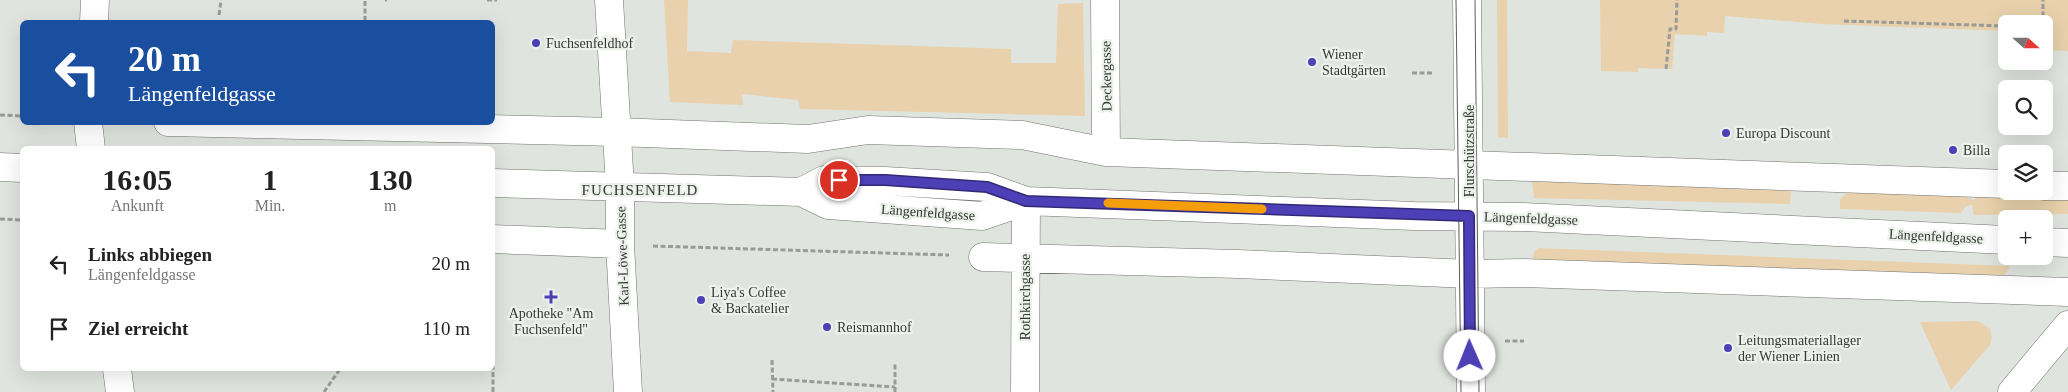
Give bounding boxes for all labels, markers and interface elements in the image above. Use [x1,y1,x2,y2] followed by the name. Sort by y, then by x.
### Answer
[1998,15,2052,70] north arrow
[1998,15,2053,265] map controls
[546,36,633,51] place label: Fuchsenfeldhof
[530,37,542,49] marker: Fuchsenfeldhof
[45,40,110,105] icon: left
[128,40,201,79] text: 20 m
[1098,41,1115,111] street label: Deckergasse
[1322,47,1386,78] place label: Wiener Stadtgärten
[1306,56,1318,68] marker: Wiener Stadtgärten
[1998,80,2053,135] button: search
[128,81,276,106] text: Längenfeldgasse
[1462,105,1477,197] street label: Flurschützstraße
[1736,126,1831,141] place label: Europa Discount
[1720,127,1732,139] marker: Europa Discount
[1963,143,1991,158] place label: Billa
[1947,144,1959,156] marker: Billa
[1998,145,2053,200] button: layers
[818,159,860,201] pin
[102,163,172,196] text: 16:05
[262,163,277,196] text: 1
[368,163,413,196] text: 130
[825,166,853,194] icon: arrive
[582,182,698,198] district label: FUCHSENFELD
[111,197,164,214] text: Ankunft
[255,197,285,214] text: Min.
[384,197,396,214] text: m
[881,202,975,223] street label: Längenfeldgasse
[613,206,632,306] street label: Karl-Löwe-Gasse
[1484,209,1578,228] street label: Längenfeldgasse
[1998,210,2053,265] button: +
[1889,227,1983,246] street label: Längenfeldgasse
[88,244,212,265] text: Links abbiegen
[45,250,73,278] icon: left
[431,253,470,274] text: 20 m
[1018,254,1033,340] street label: Rothkirchgasse
[88,266,196,283] text: Längenfeldgasse
[711,285,789,316] place label: Liya's Coffee & Backatelier
[545,291,557,303] marker: Apotheke "Am Fuchsenfeld"
[695,294,707,306] marker: Liya's Coffee & Backatelier
[509,306,593,337] place label: Apotheke "Am Fuchsenfeld"
[45,315,73,343] icon: arrive
[88,318,188,339] text: Ziel erreicht
[423,318,470,339] text: 110 m
[837,320,912,335] place label: Reismannhof
[821,321,833,333] marker: Reismannhof
[1443,329,1495,381] position arrow
[1738,333,1861,364] place label: Leitungsmateriallager der Wiener Linien
[1722,342,1734,354] marker: Leitungsmateriallager der Wiener Linien

